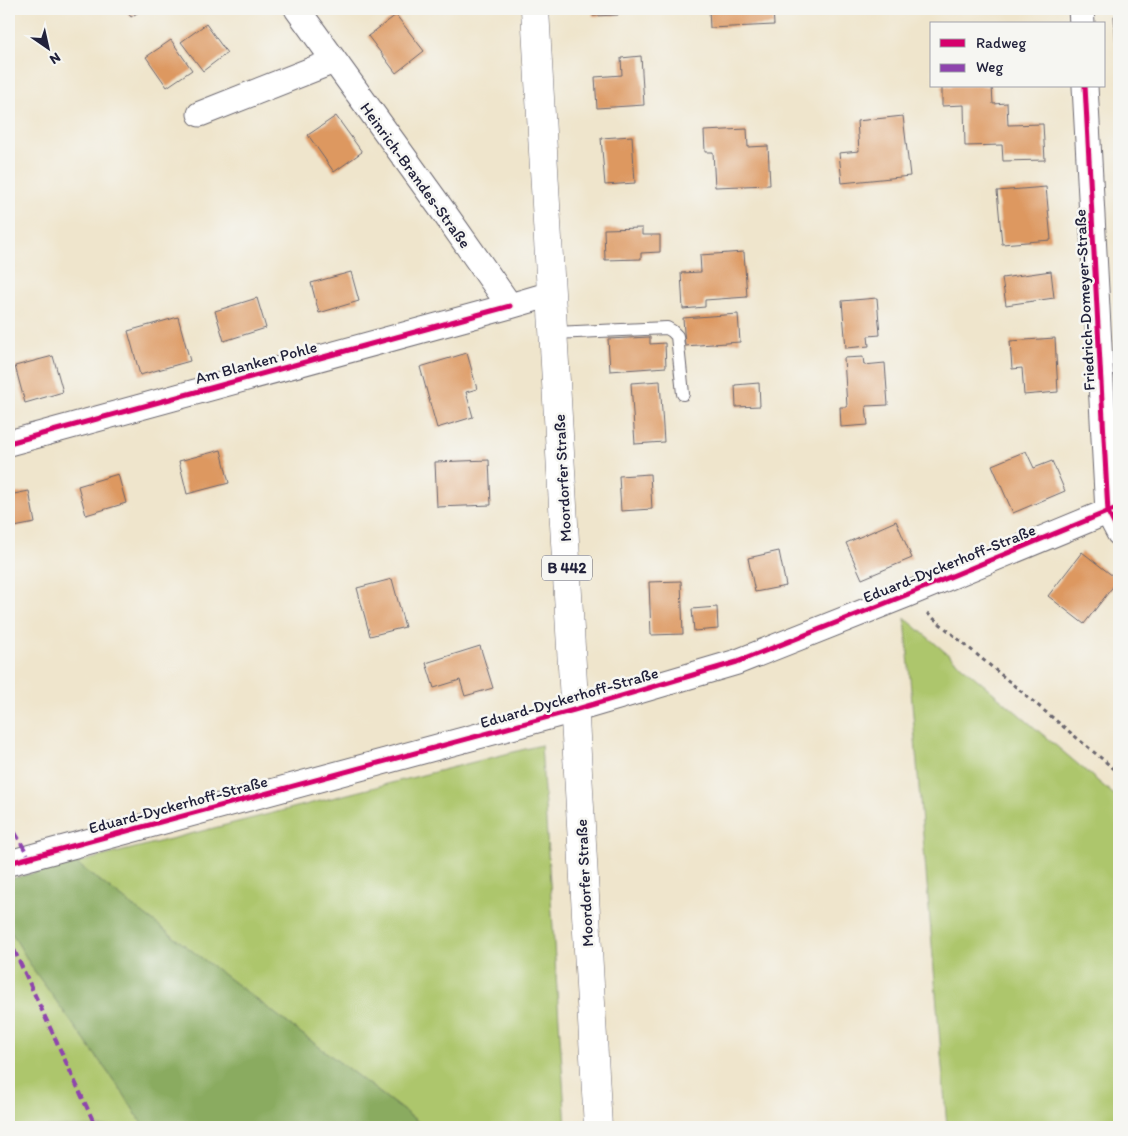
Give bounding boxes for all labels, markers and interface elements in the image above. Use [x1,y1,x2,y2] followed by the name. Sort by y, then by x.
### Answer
[22,22,72,72] north arrow
[930,22,1106,88] legend
[976,34,1026,52] text: Radweg
[46,49,64,68] text: N
[976,58,1003,76] text: Weg
[356,99,475,252] street label: Heinrich-Brandes-Straße
[1070,209,1099,391] street label: Friedrich-Domeyer-Straße
[193,337,319,388] street label: Am Blanken Pohle
[550,413,575,542] street label: Moordorfer Straße
[860,520,1038,607] street label: Eduard-Dyckerhoff-Straße
[542,556,592,580] road number: B 442
[478,663,660,732] street label: Eduard-Dyckerhoff-Straße
[87,771,270,838] street label: Eduard-Dyckerhoff-Straße
[572,818,597,947] street label: Moordorfer Straße

